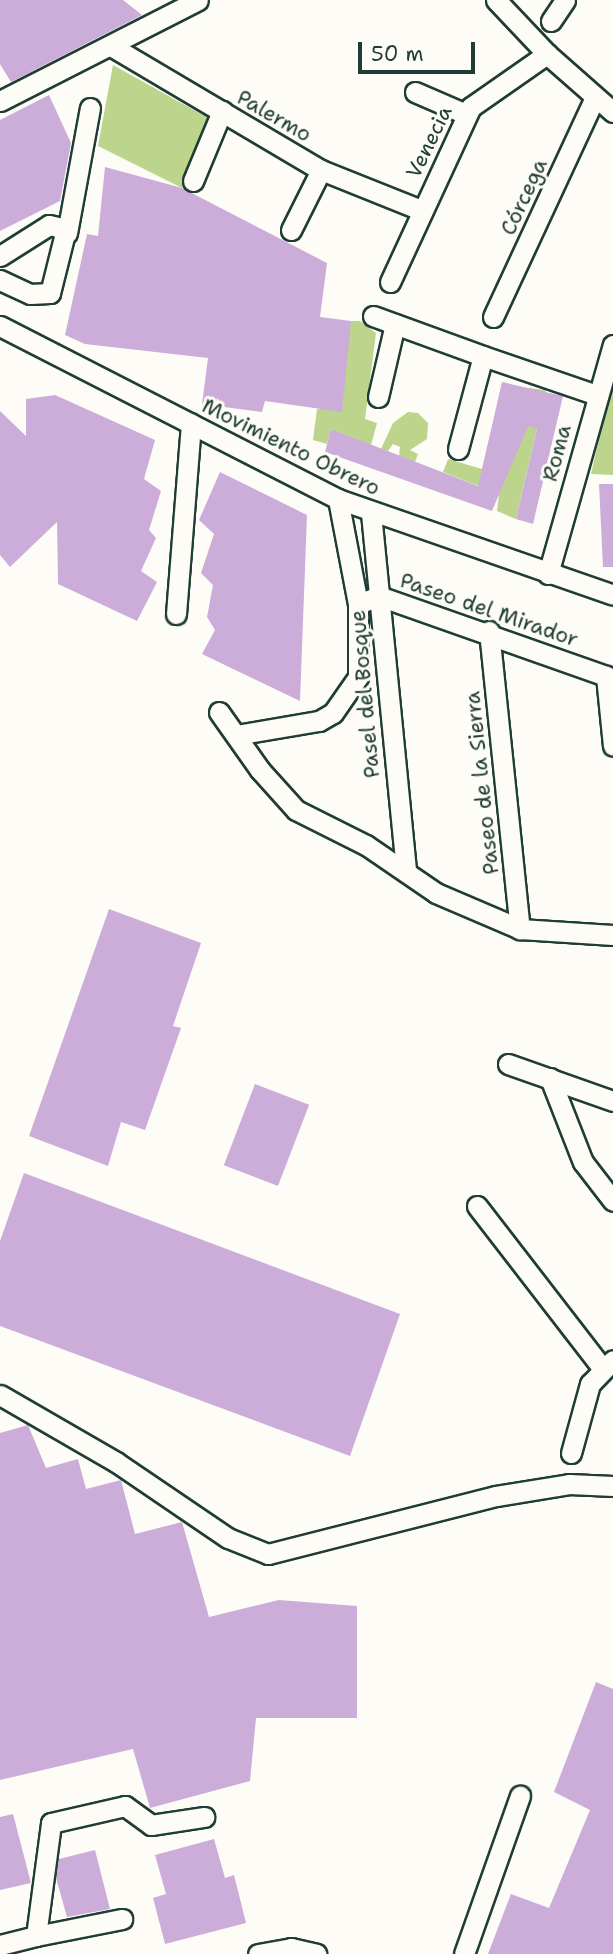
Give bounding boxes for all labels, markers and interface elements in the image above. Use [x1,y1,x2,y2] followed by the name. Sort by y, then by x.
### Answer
[361,28,478,72] scale bar
[371,40,424,68] text: 50 m
[232,85,316,147] street label: Palermo
[401,102,457,182] street label: Venecia
[495,155,553,239] street label: Córcega
[198,393,384,501] street label: Movimiento Obrero
[537,422,577,484] street label: Roma
[397,568,581,652] street label: Paseo del Mirador
[345,609,385,779] street label: Pasel del Bosque
[460,690,504,876] street label: Paseo de la Sierra

